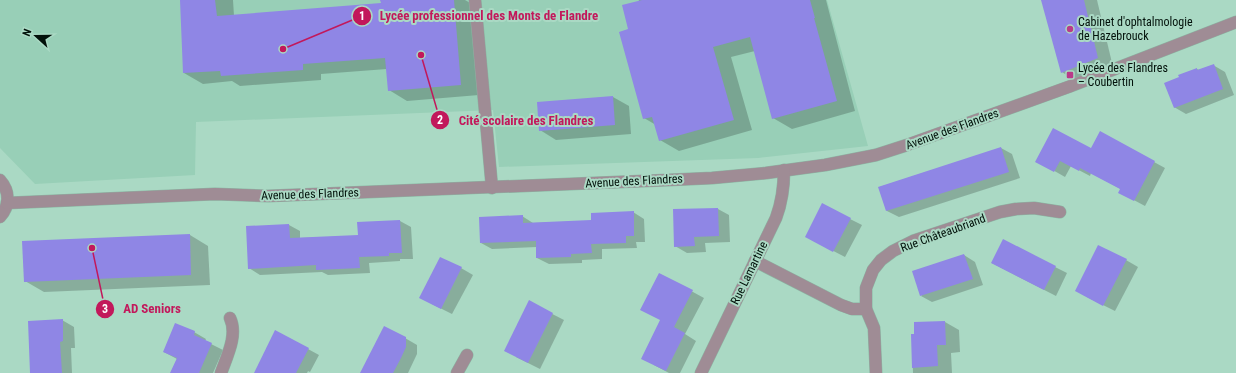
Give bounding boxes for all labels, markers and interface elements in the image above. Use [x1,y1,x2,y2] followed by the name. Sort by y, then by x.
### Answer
[352,3,606,28] callout: Lycée professionnel des Monts de Flandre
[380,8,598,23] text: Lycée professionnel des Monts de Flandre
[359,9,365,23] text: 1
[1078,15,1193,43] place label: Cabinet d'ophtalmologie de Hazebrouck
[16,16,56,56] north arrow
[1065,24,1075,34] marker: Cabinet d'ophtalmologie de Hazebrouck
[20,27,34,38] text: N
[1078,61,1168,89] place label: Lycée des Flandres – Coubertin
[1065,70,1075,80] marker: Lycée des Flandres – Coubertin
[904,106,1000,152] street label: Avenue des Flandres
[430,108,601,133] callout: Cité scolaire des Flandres
[437,113,443,127] text: 2
[459,113,593,128] text: Cité scolaire des Flandres
[585,171,683,191] street label: Avenue des Flandres
[261,185,359,203] street label: Avenue des Flandres
[899,211,987,255] street label: Rue Châteaubriand
[728,239,770,307] street label: Rue Lamartine
[95,296,188,321] callout: AD Seniors
[123,301,181,316] text: AD Seniors
[102,302,108,316] text: 3

